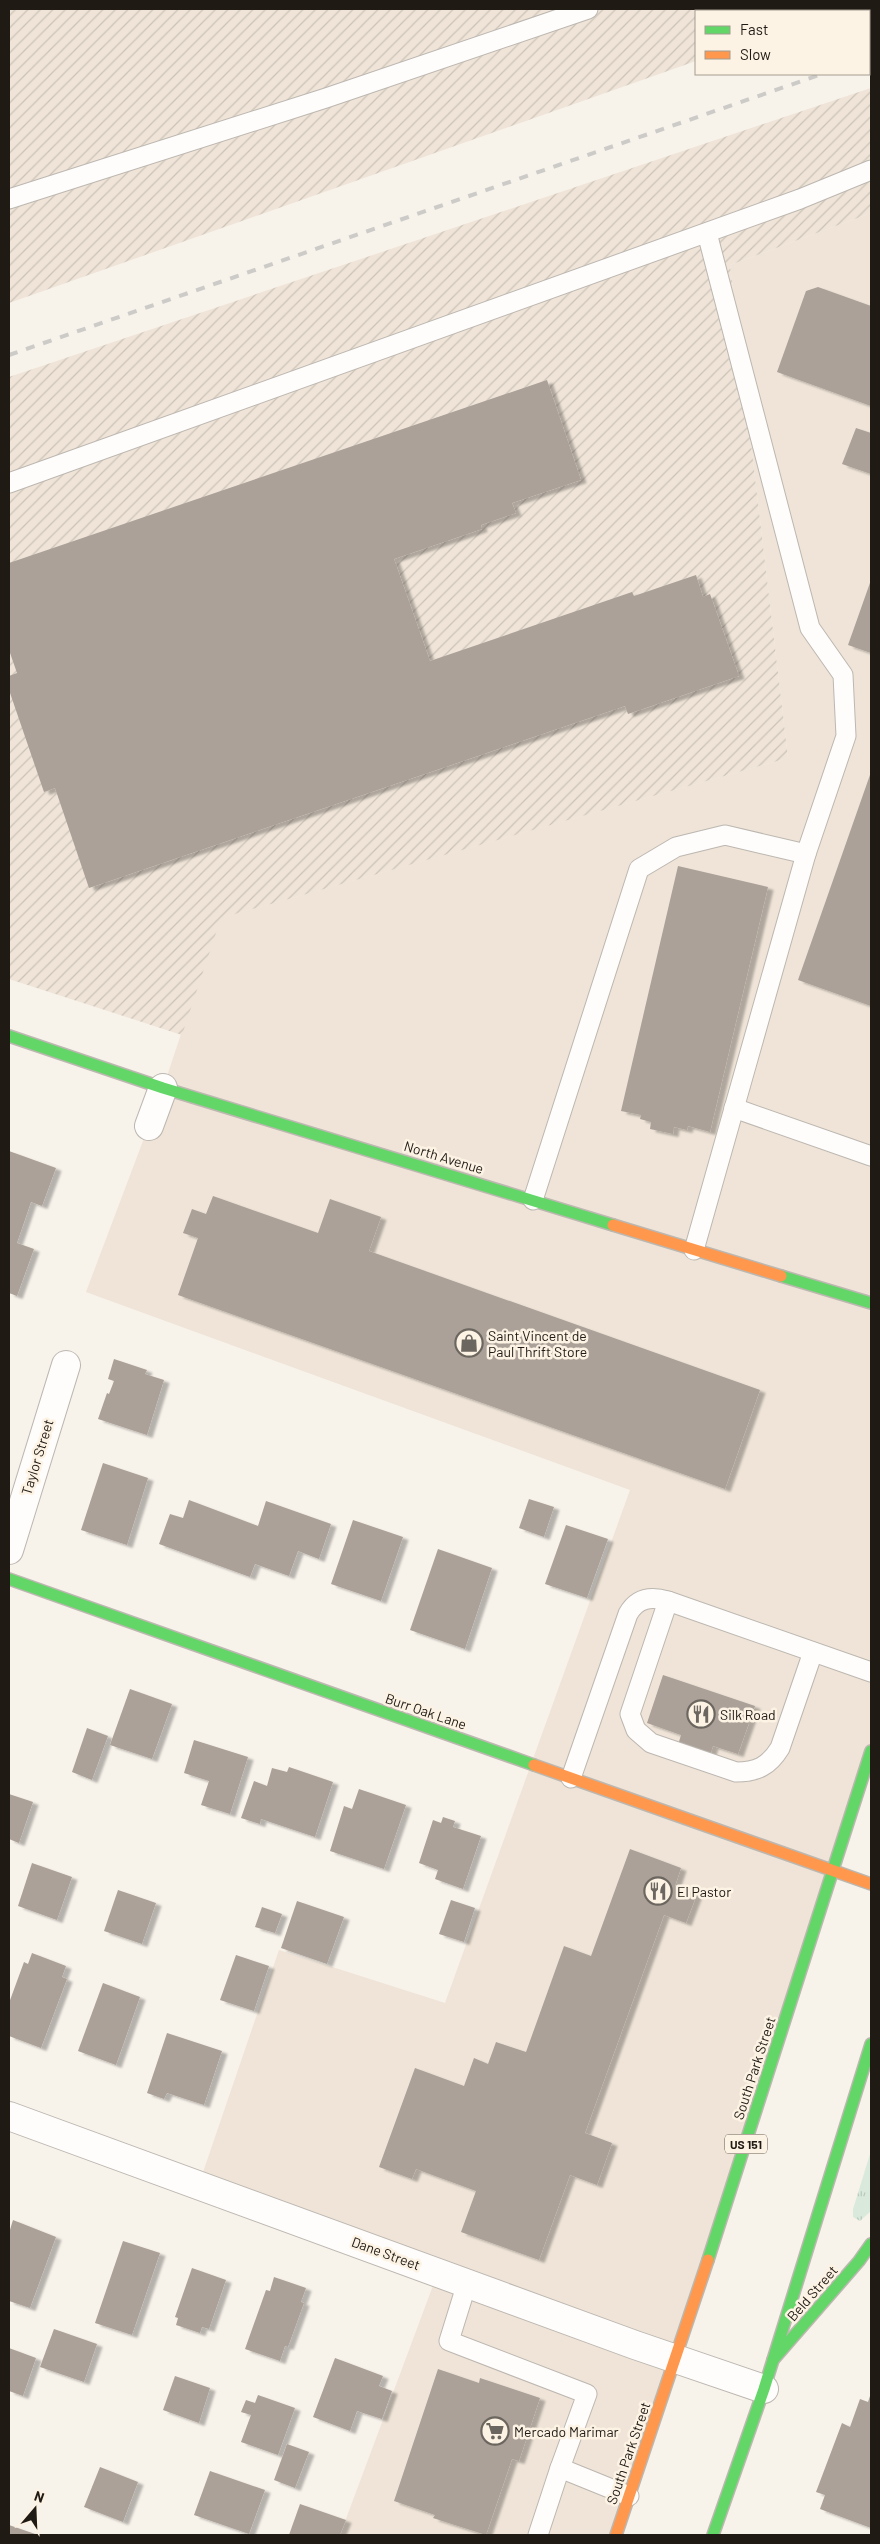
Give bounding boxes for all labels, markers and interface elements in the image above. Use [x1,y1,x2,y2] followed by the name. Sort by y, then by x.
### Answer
[695,10,870,75] legend
[740,20,768,38] text: Fast
[740,45,771,63] text: Slow
[402,1137,486,1177] street label: North Avenue
[488,1327,587,1360] place label: Saint Vincent de Paul Thrift Store
[454,1328,484,1358] shop icon: Saint Vincent de Paul Thrift Store
[17,1417,57,1497] street label: Taylor Street
[383,1689,469,1733] street label: Burr Oak Lane
[686,1699,716,1729] restaurant icon: Silk Road
[720,1706,776,1723] place label: Silk Road
[643,1876,673,1906] restaurant icon: El Pastor
[677,1883,731,1900] place label: El Pastor
[729,2014,779,2122] street label: South Park Street
[725,2134,767,2154] road number: US 151
[349,2233,423,2273] street label: Dane Street
[783,2262,841,2324] street label: Beld Street
[602,2400,654,2506] street label: South Park Street
[480,2416,510,2446] supermarket icon: Mercado Marimar
[514,2423,619,2440] place label: Mercado Marimar
[10,2484,60,2534] north arrow
[32,2487,47,2506] text: N

